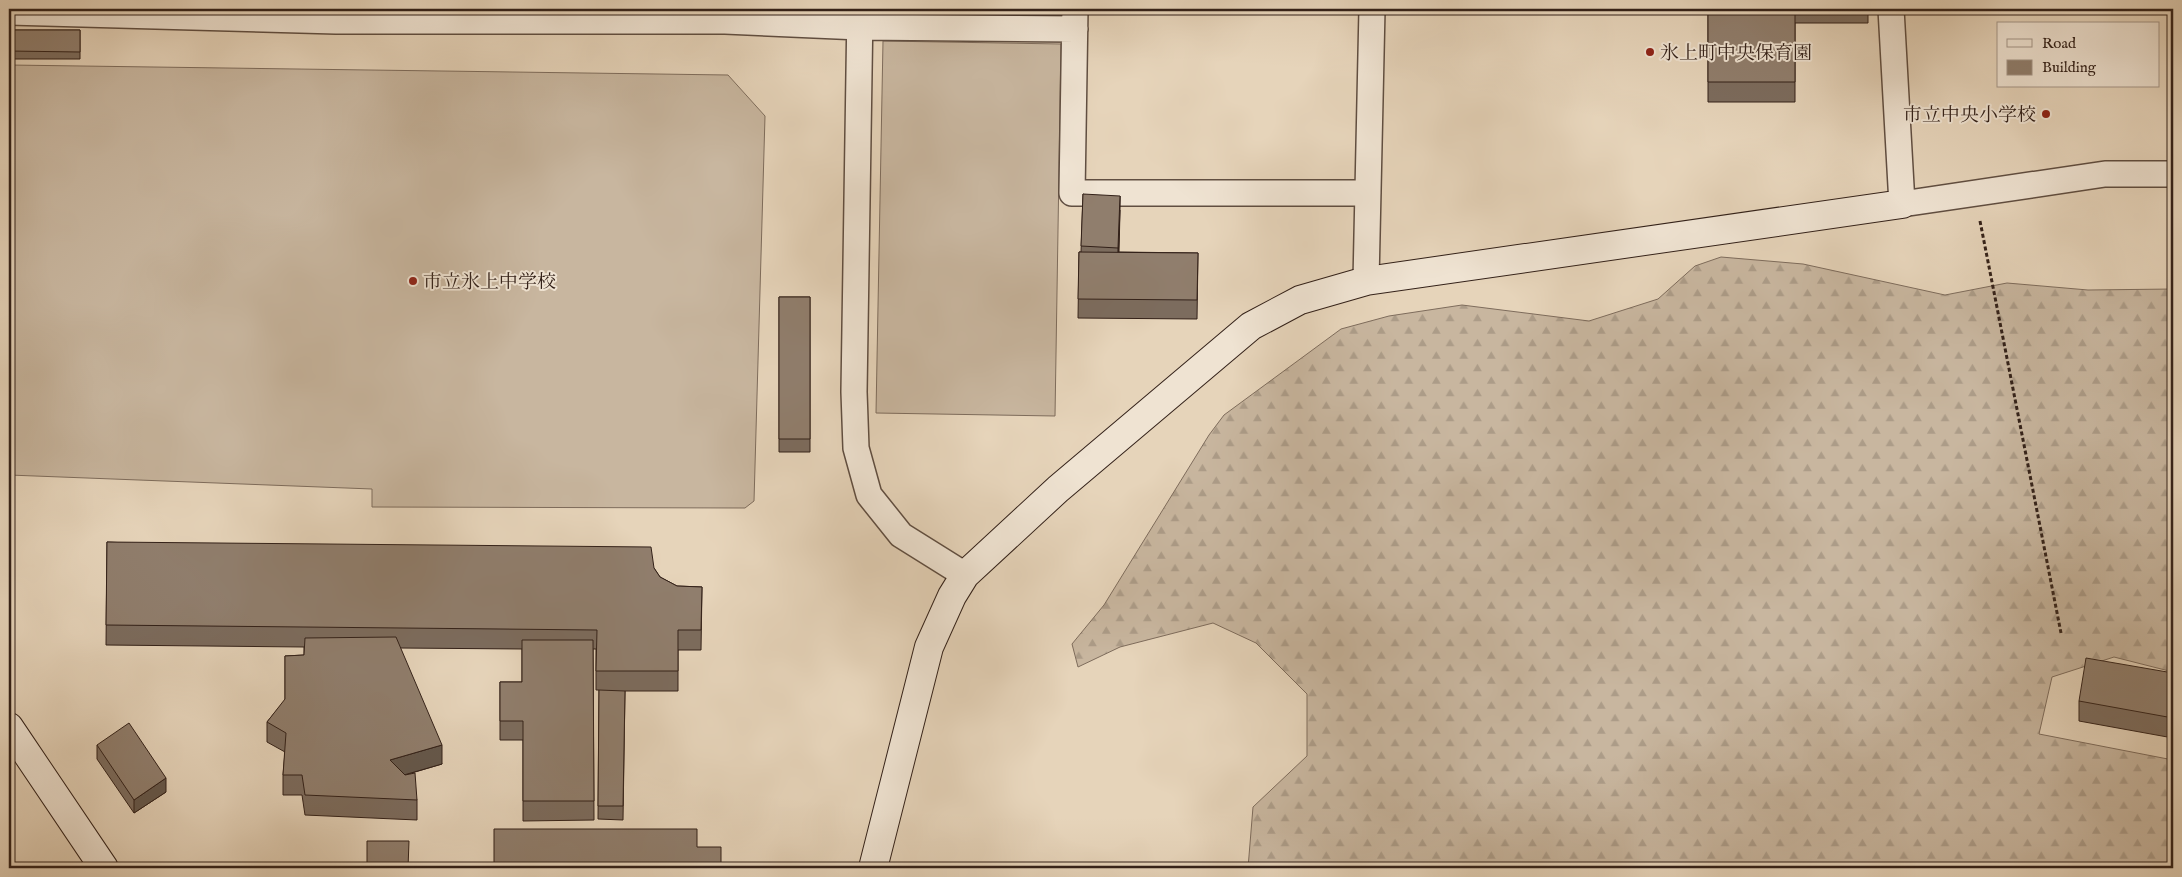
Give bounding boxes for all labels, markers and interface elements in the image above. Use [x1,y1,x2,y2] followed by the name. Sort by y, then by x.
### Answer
[1997,22,2160,88] legend
[2042,34,2077,53] text: Road
[1660,42,1812,66] place label: 氷上町中央保育園
[1644,46,1656,58] marker: 氷上町中央保育園
[2042,58,2097,77] text: Building
[1903,104,2036,128] place label: 市立中央小学校
[2040,108,2052,120] marker: 市立中央小学校
[423,271,556,295] place label: 市立氷上中学校
[407,275,419,287] marker: 市立氷上中学校

